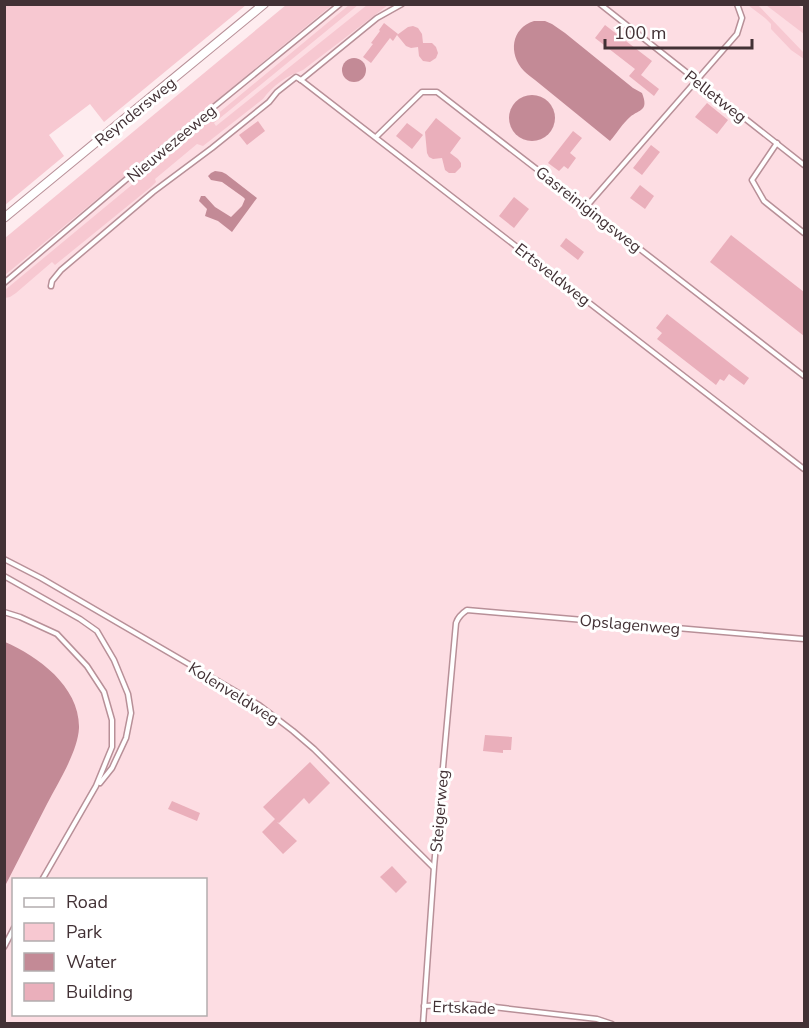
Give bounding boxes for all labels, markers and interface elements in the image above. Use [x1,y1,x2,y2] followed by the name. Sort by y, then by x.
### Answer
[605,12,752,50] scale bar
[614,21,666,45] text: 100 m
[680,66,751,128] street label: Pelletweg
[90,72,181,151] street label: Reyndersweg
[122,100,221,188] street label: Nieuwezeeweg
[531,161,646,258] street label: Gasreinigingsweg
[510,238,595,311] street label: Ertsveldweg
[579,610,681,640] street label: Opslagenweg
[184,657,283,730] street label: Kolenveldweg
[425,769,455,853] street label: Steigerweg
[12,878,207,1016] legend
[66,890,108,914] text: Road
[66,920,103,944] text: Park
[66,950,117,974] text: Water
[66,980,133,1004] text: Building
[432,996,496,1020] street label: Ertskade

